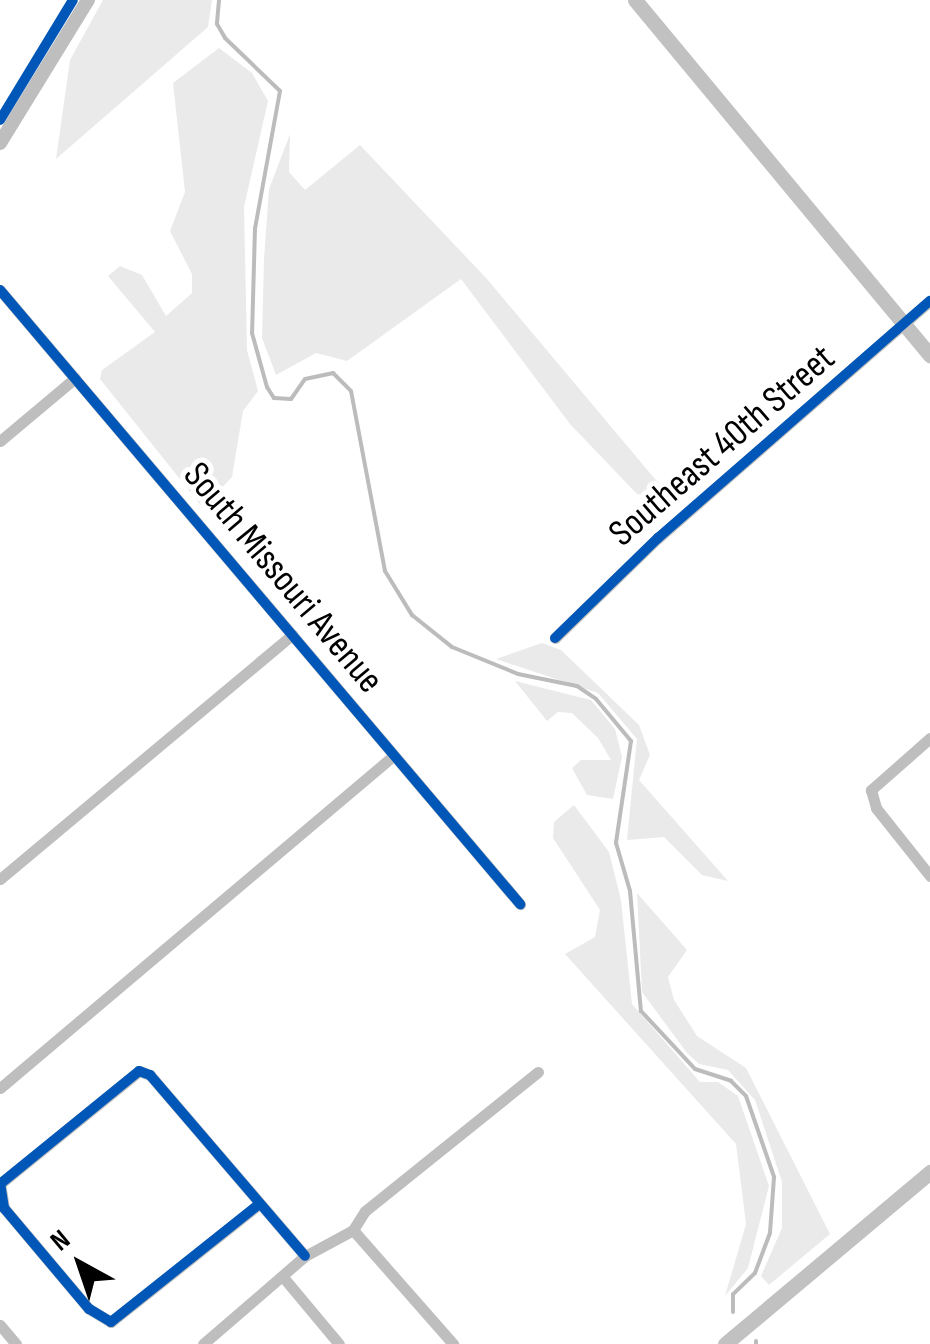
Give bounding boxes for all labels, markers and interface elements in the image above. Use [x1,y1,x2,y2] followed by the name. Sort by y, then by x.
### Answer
[600,336,844,556] street label: Southeast 40th Street
[173,453,393,703] street label: South Missouri Avenue
[30,1214,130,1314] north arrow
[44,1223,77,1258] text: N

